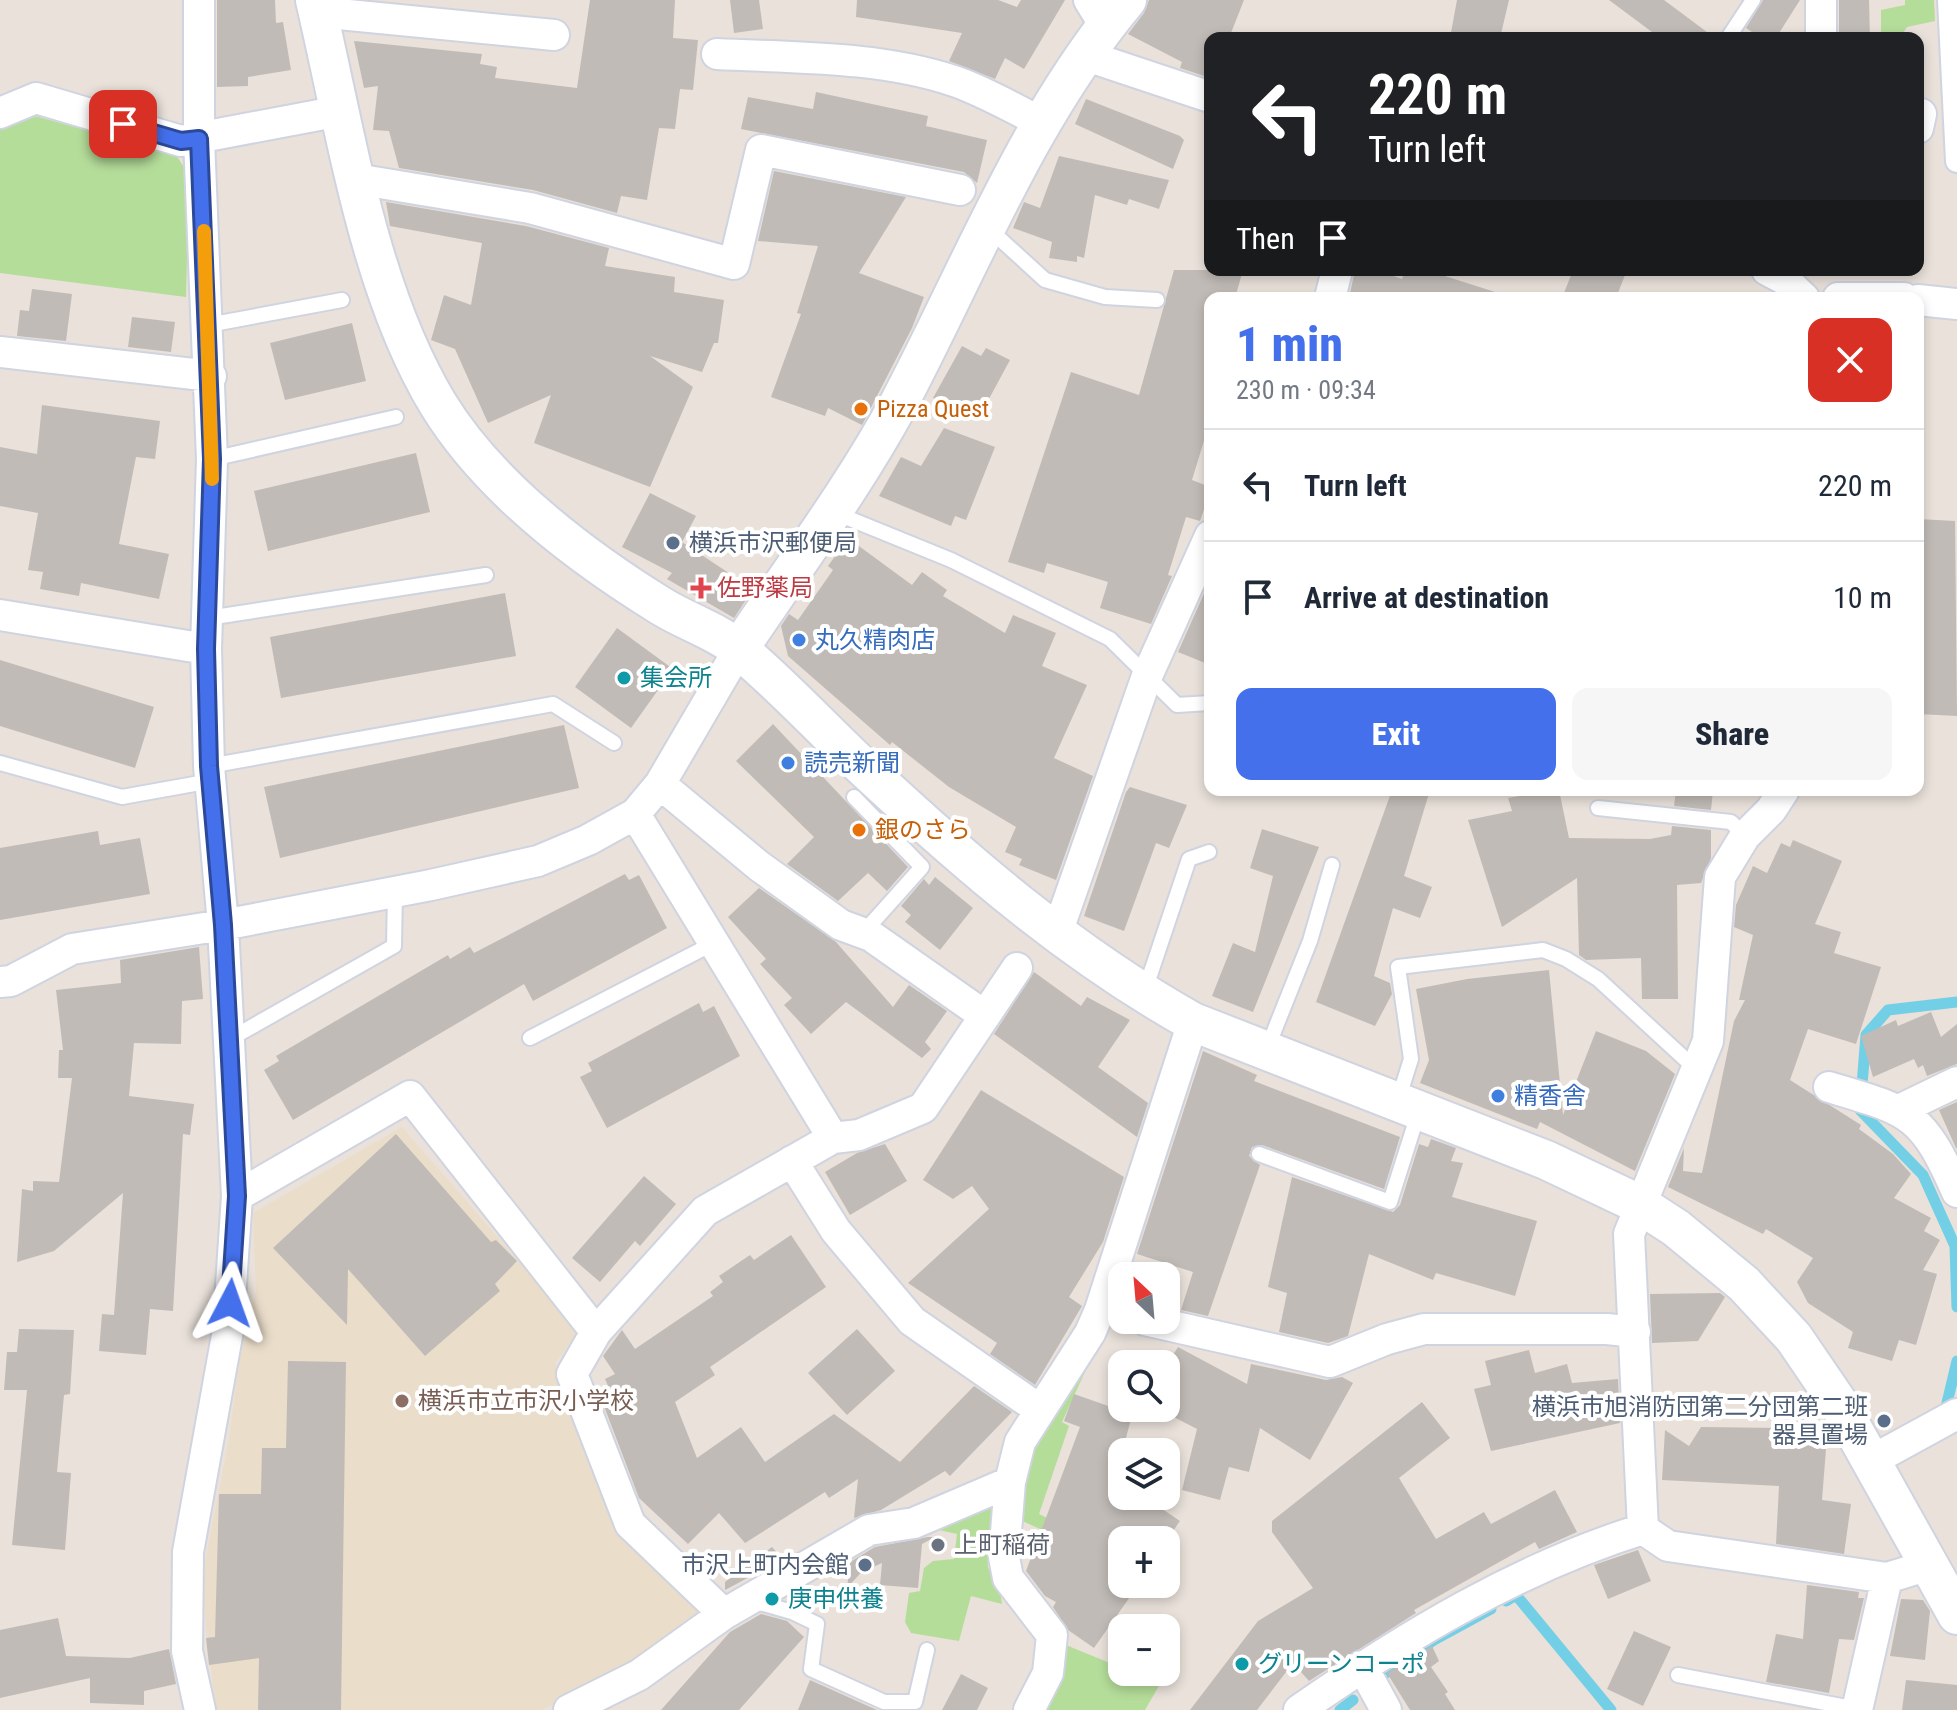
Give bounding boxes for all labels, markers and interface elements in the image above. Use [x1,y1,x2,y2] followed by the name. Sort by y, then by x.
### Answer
[1368,62,1507,128] text: 220 m
[1236,64,1340,168] icon: left
[89,90,157,158] pin
[101,102,145,146] icon: arrive
[1368,129,1486,171] text: Turn left
[1311,216,1355,260] icon: arrive
[1236,221,1295,256] text: Then
[1236,316,1343,373] text: 1 min
[1808,318,1892,402] button: close
[1236,375,1376,405] text: 230 m · 09:34
[877,395,989,423] place label: Pizza Quest
[852,400,870,418] marker: Pizza Quest
[1236,463,1280,507] icon: left
[1304,468,1407,503] text: Turn left
[1818,468,1892,503] text: 220 m
[689,529,857,557] place label: 横浜市沢郵便局
[664,534,682,552] marker: 横浜市沢郵便局
[717,574,813,602] place label: 佐野薬局
[1236,575,1280,619] icon: arrive
[692,579,710,597] marker: 佐野薬局
[1304,580,1549,615] text: Arrive at destination
[1833,580,1892,615] text: 10 m
[815,626,935,654] place label: 丸久精肉店
[790,631,808,649] marker: 丸久精肉店
[640,664,712,692] place label: 集会所
[615,669,633,687] marker: 集会所
[1236,688,1556,780] button: Exit
[1572,688,1892,780] button: Share
[804,749,900,777] place label: 読売新聞
[779,754,797,772] marker: 読売新聞
[875,816,971,844] place label: 銀のさら
[850,821,868,839] marker: 銀のさら
[1514,1082,1586,1110] place label: 精香舎
[1489,1087,1507,1105] marker: 精香舎
[188,1261,272,1345] position arrow
[1108,1262,1180,1334] north arrow
[1108,1262,1180,1686] map controls
[1108,1350,1180,1422] button: search
[418,1387,634,1415] place label: 横浜市立市沢小学校
[393,1392,411,1410] marker: 横浜市立市沢小学校
[1532,1393,1868,1449] place label: 横浜市旭消防団第二分団第二班 器具置場
[1875,1412,1893,1430] marker: 横浜市旭消防団第二分団第二班 器具置場
[1108,1438,1180,1510] button: layers
[1108,1526,1180,1598] button: +
[954,1531,1050,1559] place label: 上町稲荷
[929,1536,947,1554] marker: 上町稲荷
[681,1551,849,1579] place label: 市沢上町内会館
[856,1556,874,1574] marker: 市沢上町内会館
[788,1585,884,1613] place label: 庚申供養
[763,1590,781,1608] marker: 庚申供養
[1108,1614,1180,1686] button: −
[1258,1650,1425,1678] place label: グリーンコーポ
[1233,1655,1251,1673] marker: グリーンコーポ

